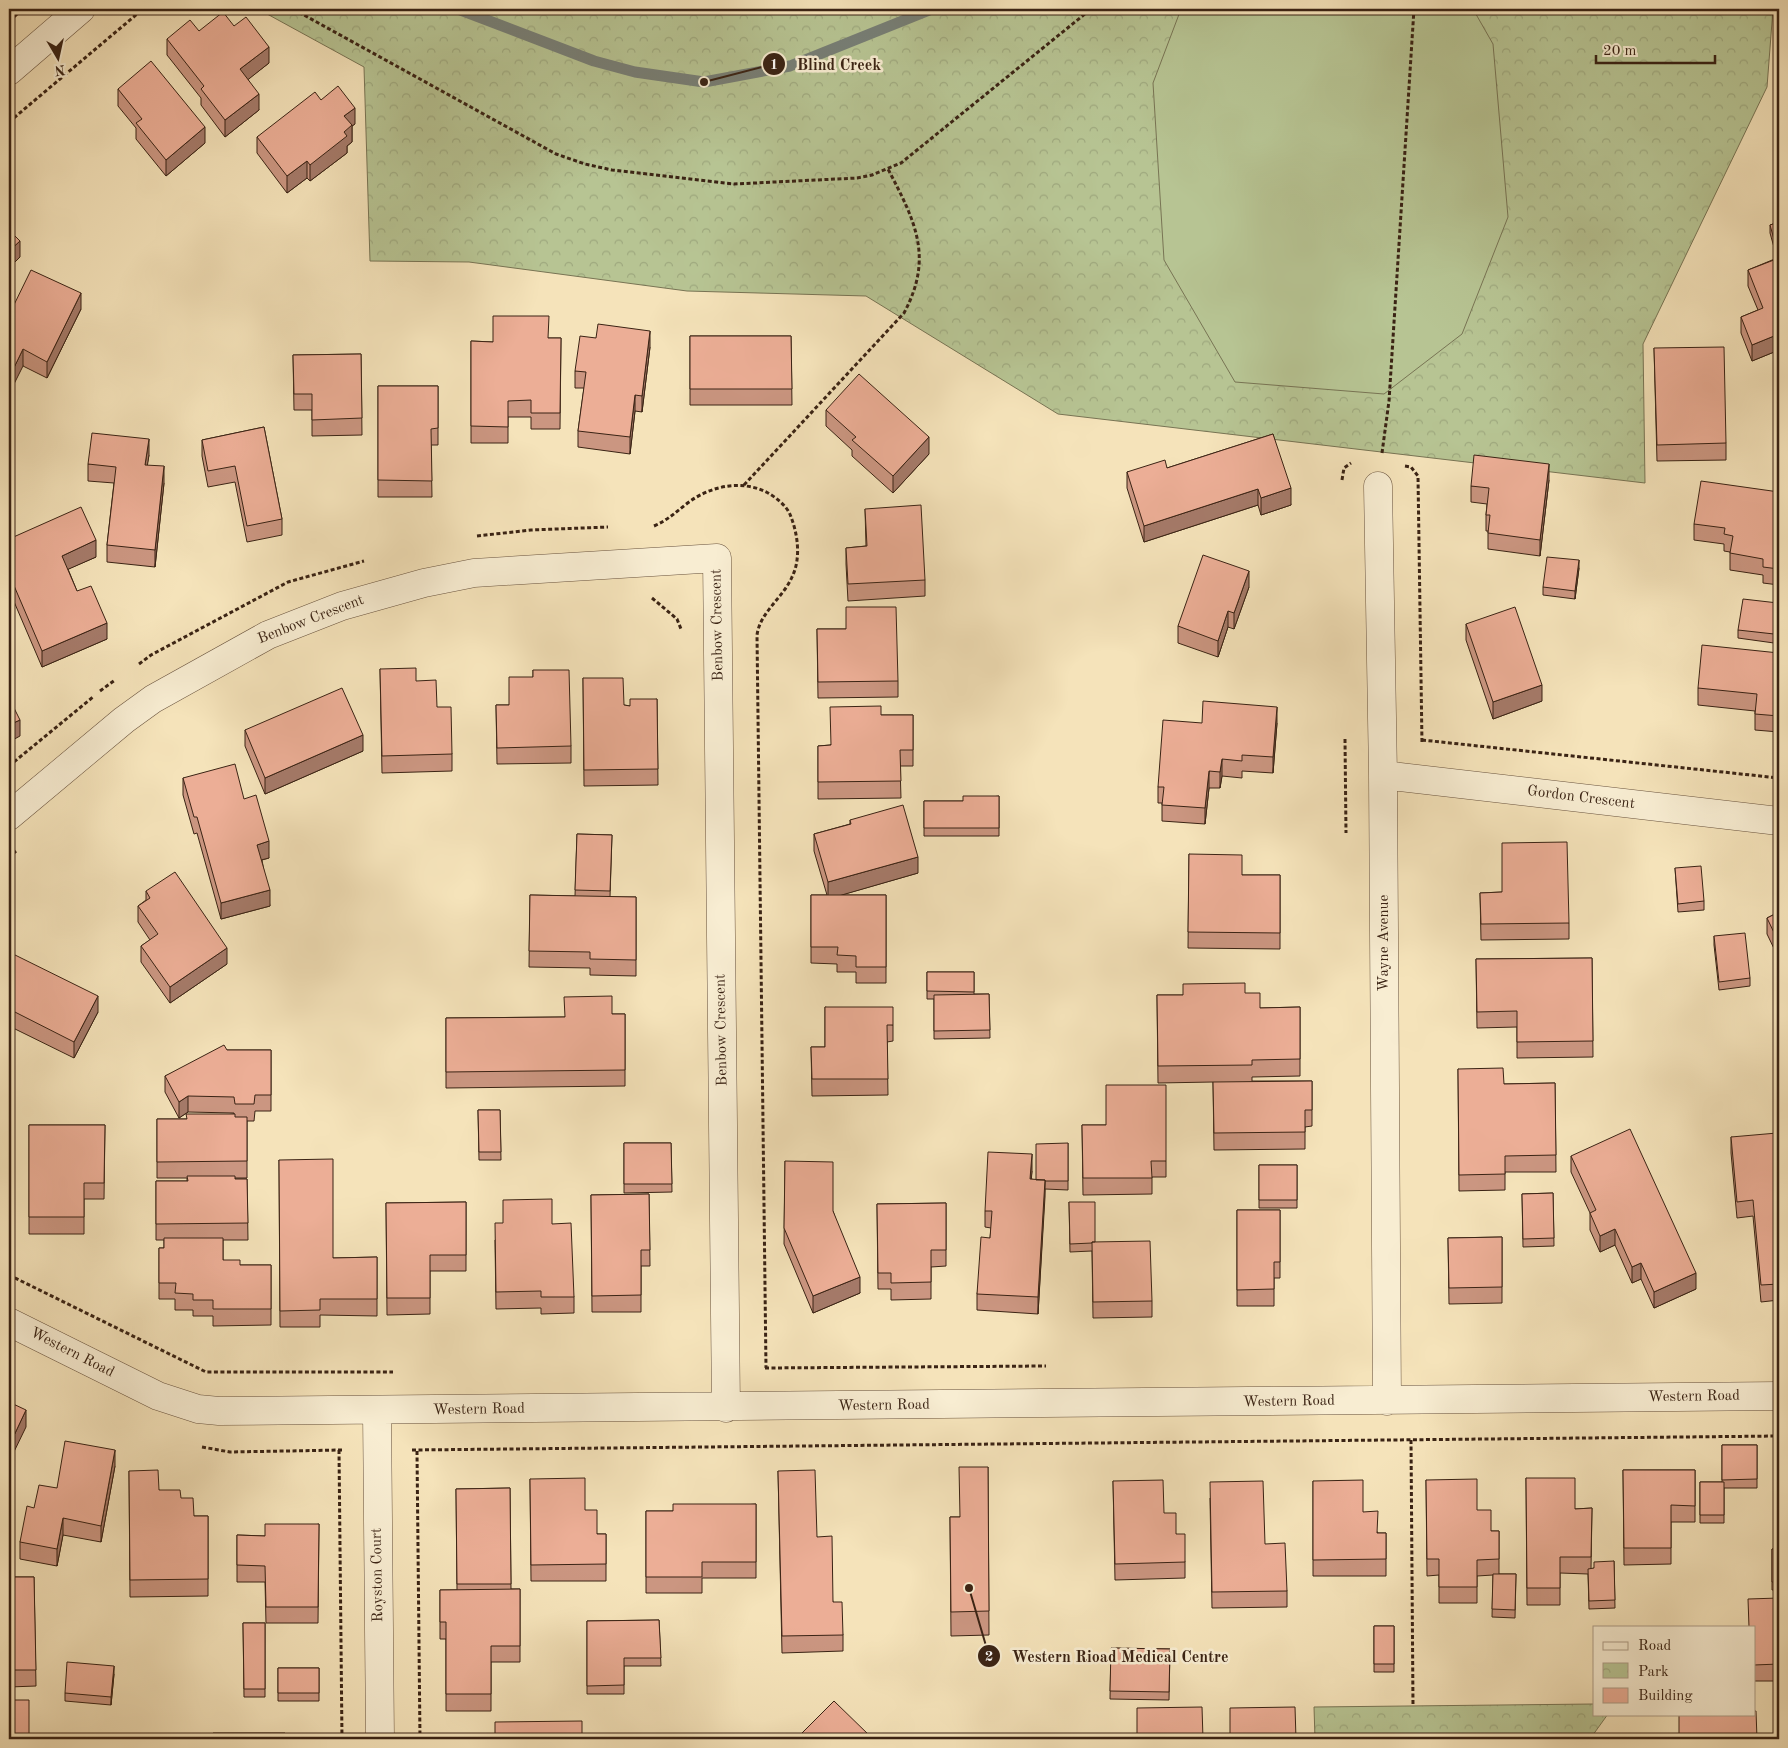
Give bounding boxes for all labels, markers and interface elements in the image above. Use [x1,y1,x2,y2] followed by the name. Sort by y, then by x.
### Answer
[32,32,82,82] north arrow
[1596,32,1714,64] scale bar
[1603,44,1637,59] text: 20 m
[762,48,891,79] callout: Blind Creek
[770,58,778,73] text: 1
[797,58,881,74] text: Blind Creek
[53,62,66,78] text: N
[710,569,726,681] street label: Benbow Crescent
[256,593,366,647] street label: Benbow Crescent
[1526,784,1636,812] street label: Gordon Crescent
[1377,895,1392,991] street label: Wayne Avenue
[714,974,730,1086] street label: Benbow Crescent
[28,1325,117,1381] street label: Western Road
[1648,1389,1740,1405] street label: Western Road
[1243,1394,1335,1410] street label: Western Road
[838,1398,930,1414] street label: Western Road
[433,1402,525,1418] street label: Western Road
[370,1528,386,1622] street label: Royston Court
[1593,1626,1756,1716] legend
[1638,1639,1672,1654] text: Road
[976,1641,1238,1672] callout: Western Rioad Medical Centre
[985,1650,993,1665] text: 2
[1012,1650,1229,1666] text: Western Rioad Medical Centre
[1638,1665,1669,1680] text: Park
[1638,1689,1693,1704] text: Building

